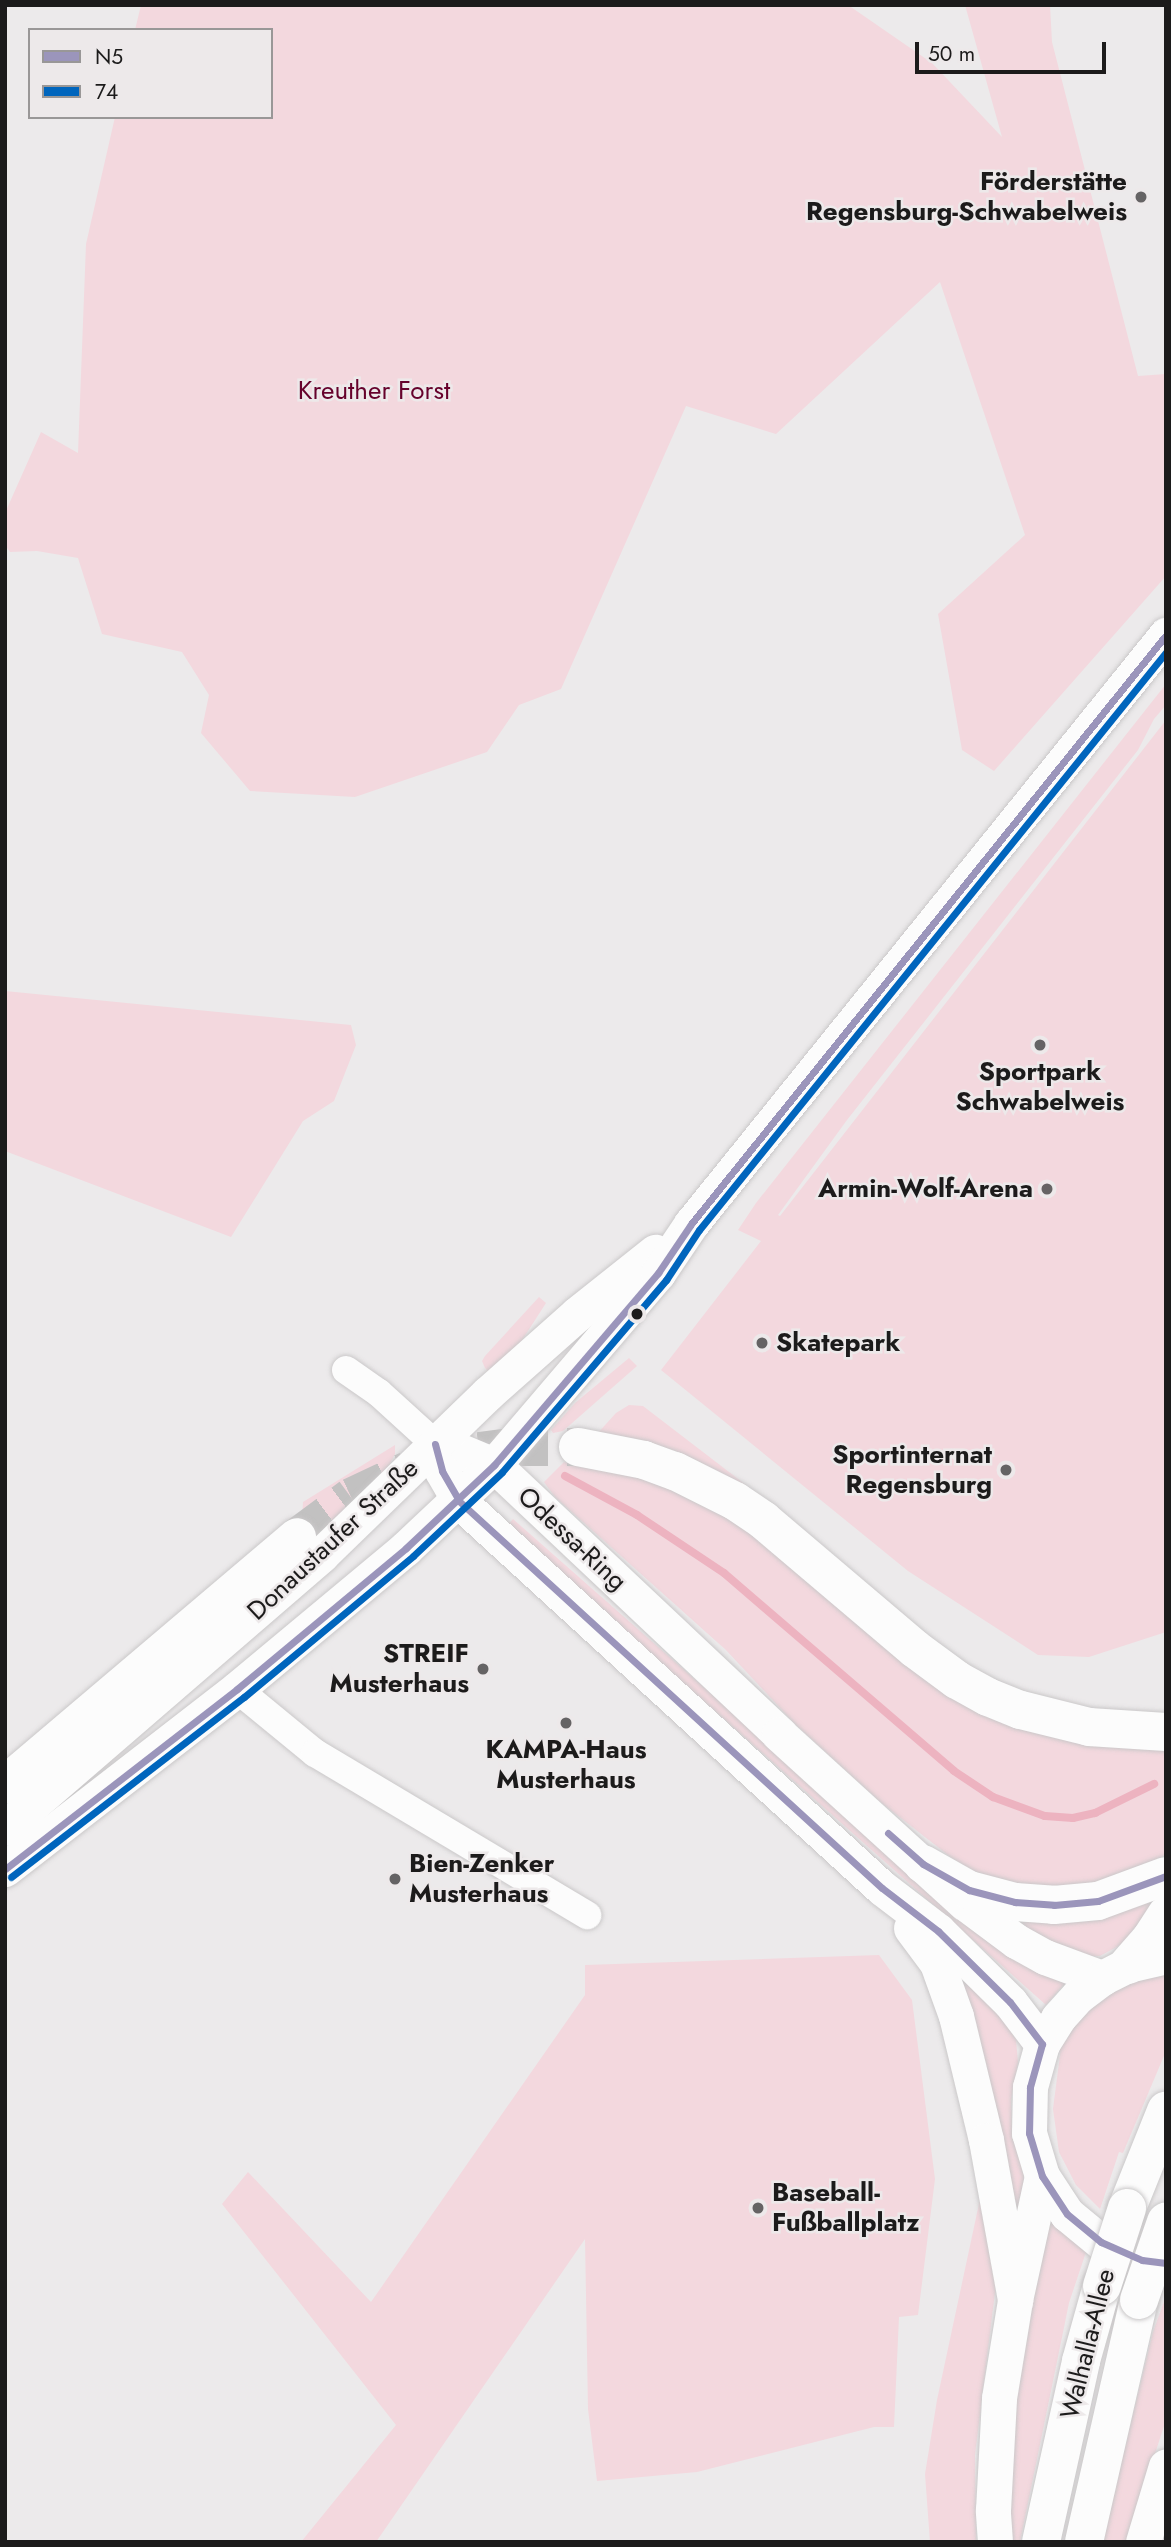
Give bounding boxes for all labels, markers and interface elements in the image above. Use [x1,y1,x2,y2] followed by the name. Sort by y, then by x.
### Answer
[28,28,273,119] legend
[919,28,1110,72] scale bar
[928,39,975,69] text: 50 m
[95,42,123,72] text: N5
[95,77,118,107] text: 74
[806,166,1127,228] place label: Förderstätte Regensburg-Schwabelweis
[1133,189,1149,205] marker: Förderstätte Regensburg-Schwabelweis
[298,375,450,407] park label: Kreuther Forst
[1032,1037,1048,1053] marker: Sportpark Schwabelweis
[956,1056,1124,1118] place label: Sportpark Schwabelweis
[818,1173,1033,1205] place label: Armin-Wolf-Arena
[1039,1181,1055,1197] marker: Armin-Wolf-Arena
[630,1307,644,1321] unlabelled marker
[776,1327,900,1359] place label: Skatepark
[754,1335,770,1351] marker: Skatepark
[832,1439,992,1500] place label: Sportinternat Regensburg
[241,1453,425,1627] street label: Donaustaufer Straße
[998,1462,1014,1478] marker: Sportinternat Regensburg
[511,1481,633,1597] street label: Odessa-Ring
[330,1638,469,1700] place label: STREIF Musterhaus
[475,1661,491,1677] marker: STREIF Musterhaus
[558,1715,574,1731] marker: KAMPA-Haus Musterhaus
[486,1734,646,1796] place label: KAMPA-Haus Musterhaus
[409,1848,554,1910] place label: Bien-Zenker Musterhaus
[387,1871,403,1887] marker: Bien-Zenker Musterhaus
[772,2177,919,2238] place label: Baseball- Fußballplatz
[750,2200,766,2216] marker: Baseball- Fußballplatz
[1054,2266,1122,2422] street label: Walhalla-Allee

